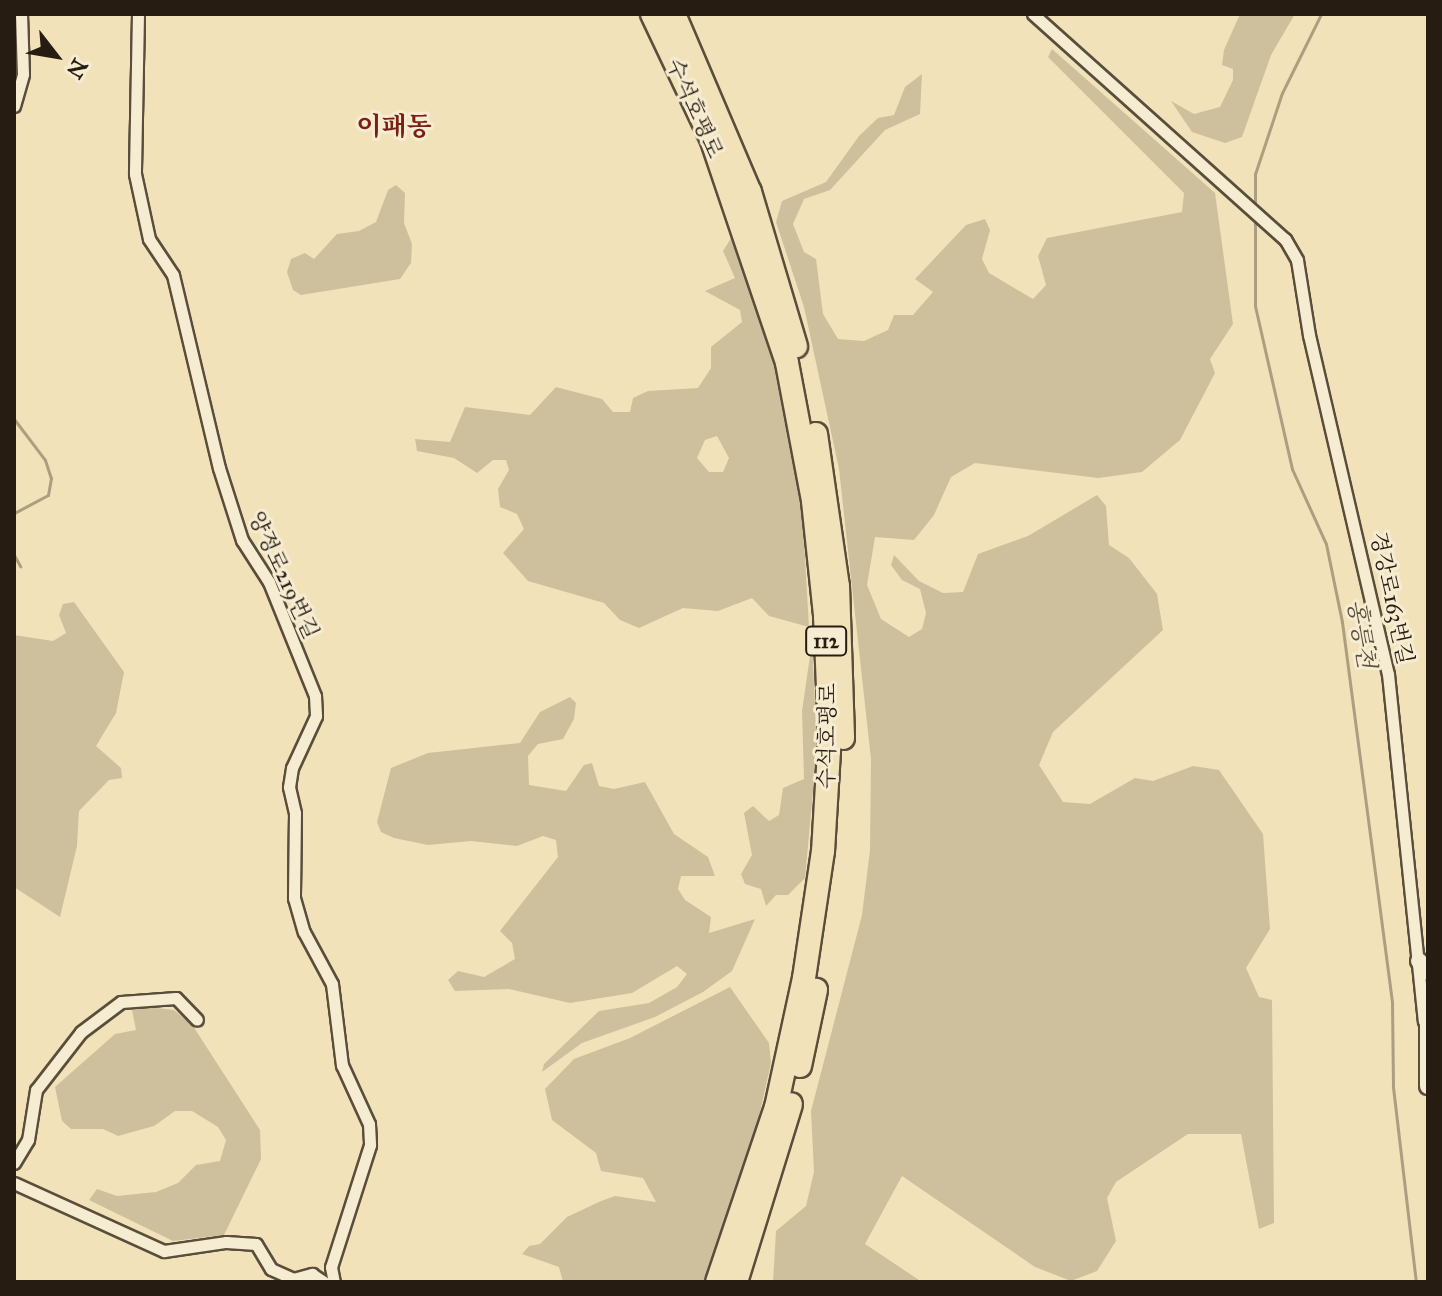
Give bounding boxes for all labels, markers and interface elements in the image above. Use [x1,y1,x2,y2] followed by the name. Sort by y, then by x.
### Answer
[16,16,96,96] north arrow
[61,54,93,84] text: N
[661,54,729,162] street label: 수석호평로
[356,111,432,143] district label: 이패동
[243,507,325,643] street label: 양정로219번길
[1365,529,1419,667] street label: 경강로163번길
[1341,597,1381,671] water label: 홍릉천
[804,625,848,657] road number: 112
[813,683,841,789] street label: 수석호평로

